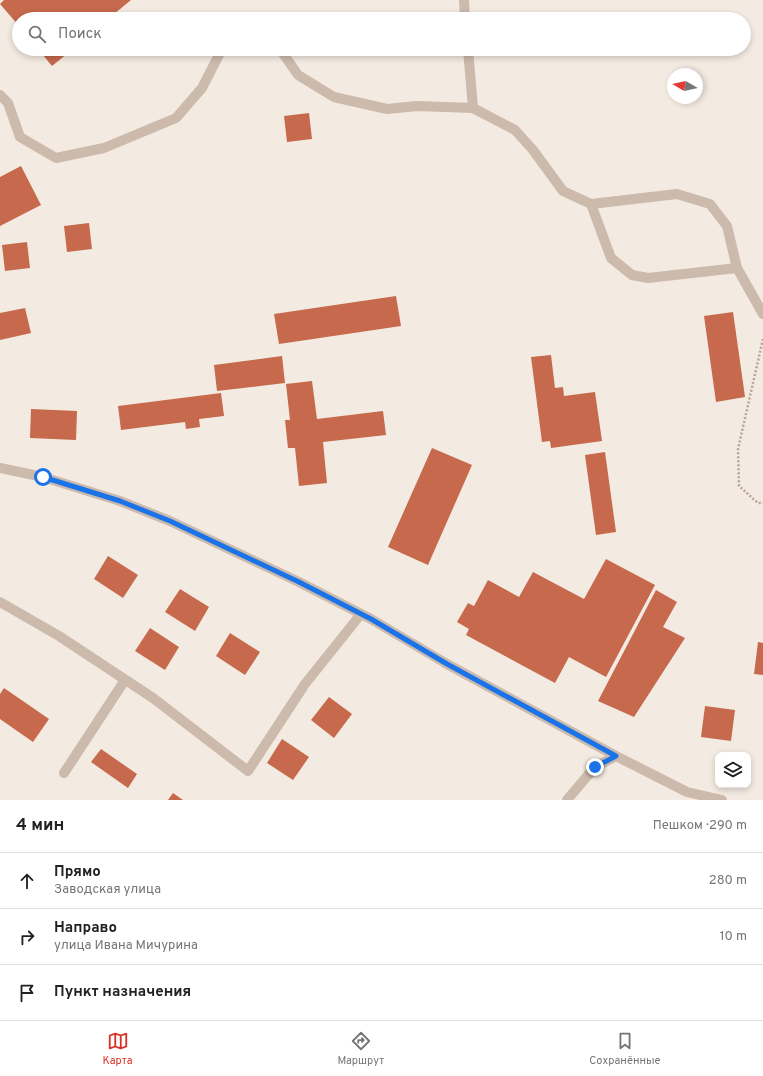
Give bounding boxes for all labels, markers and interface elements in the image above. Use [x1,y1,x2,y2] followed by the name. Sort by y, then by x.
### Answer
[12,12,751,56] search box
[26,23,48,45] icon: search
[58,25,102,44] text: Поиск
[667,68,703,104] north arrow
[34,468,52,486] route start
[715,752,751,788] map controls
[715,752,751,788] button: layers
[586,758,604,776] route end
[16,815,64,837] text: 4 мин
[653,818,747,834] text: Пешком · 290 m
[54,863,101,882] text: Прямо
[16,870,38,892] icon: ahead
[709,873,747,889] text: 280 m
[54,882,161,898] text: Заводская улица
[54,919,117,938] text: Направо
[16,926,38,948] icon: right
[720,929,747,945] text: 10 m
[54,938,198,954] text: улица Ивана Мичурина
[16,982,38,1004] icon: arrive
[54,983,191,1002] text: Пункт назначения
[102,1030,133,1068] tab: Карта
[337,1030,384,1068] tab: Маршрут
[589,1030,661,1068] tab: Сохранённые

